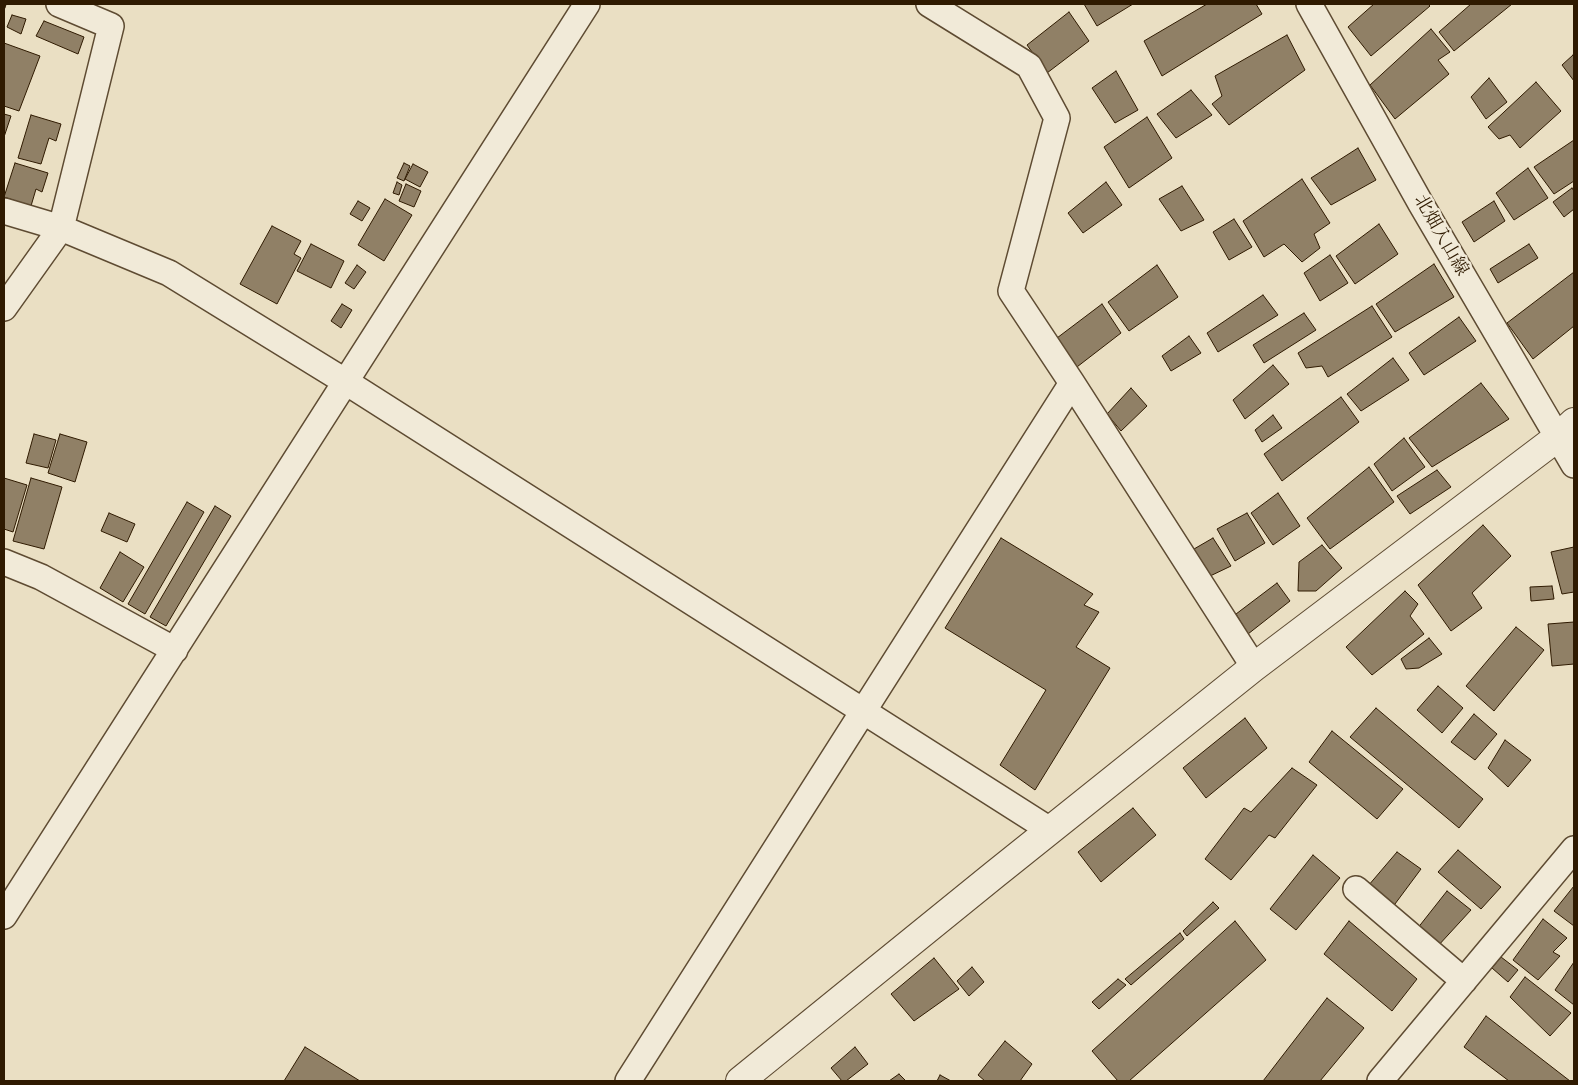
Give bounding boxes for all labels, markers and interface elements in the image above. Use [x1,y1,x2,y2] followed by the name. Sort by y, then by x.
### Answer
[1408,192,1472,280] street label: 北畑入山線

